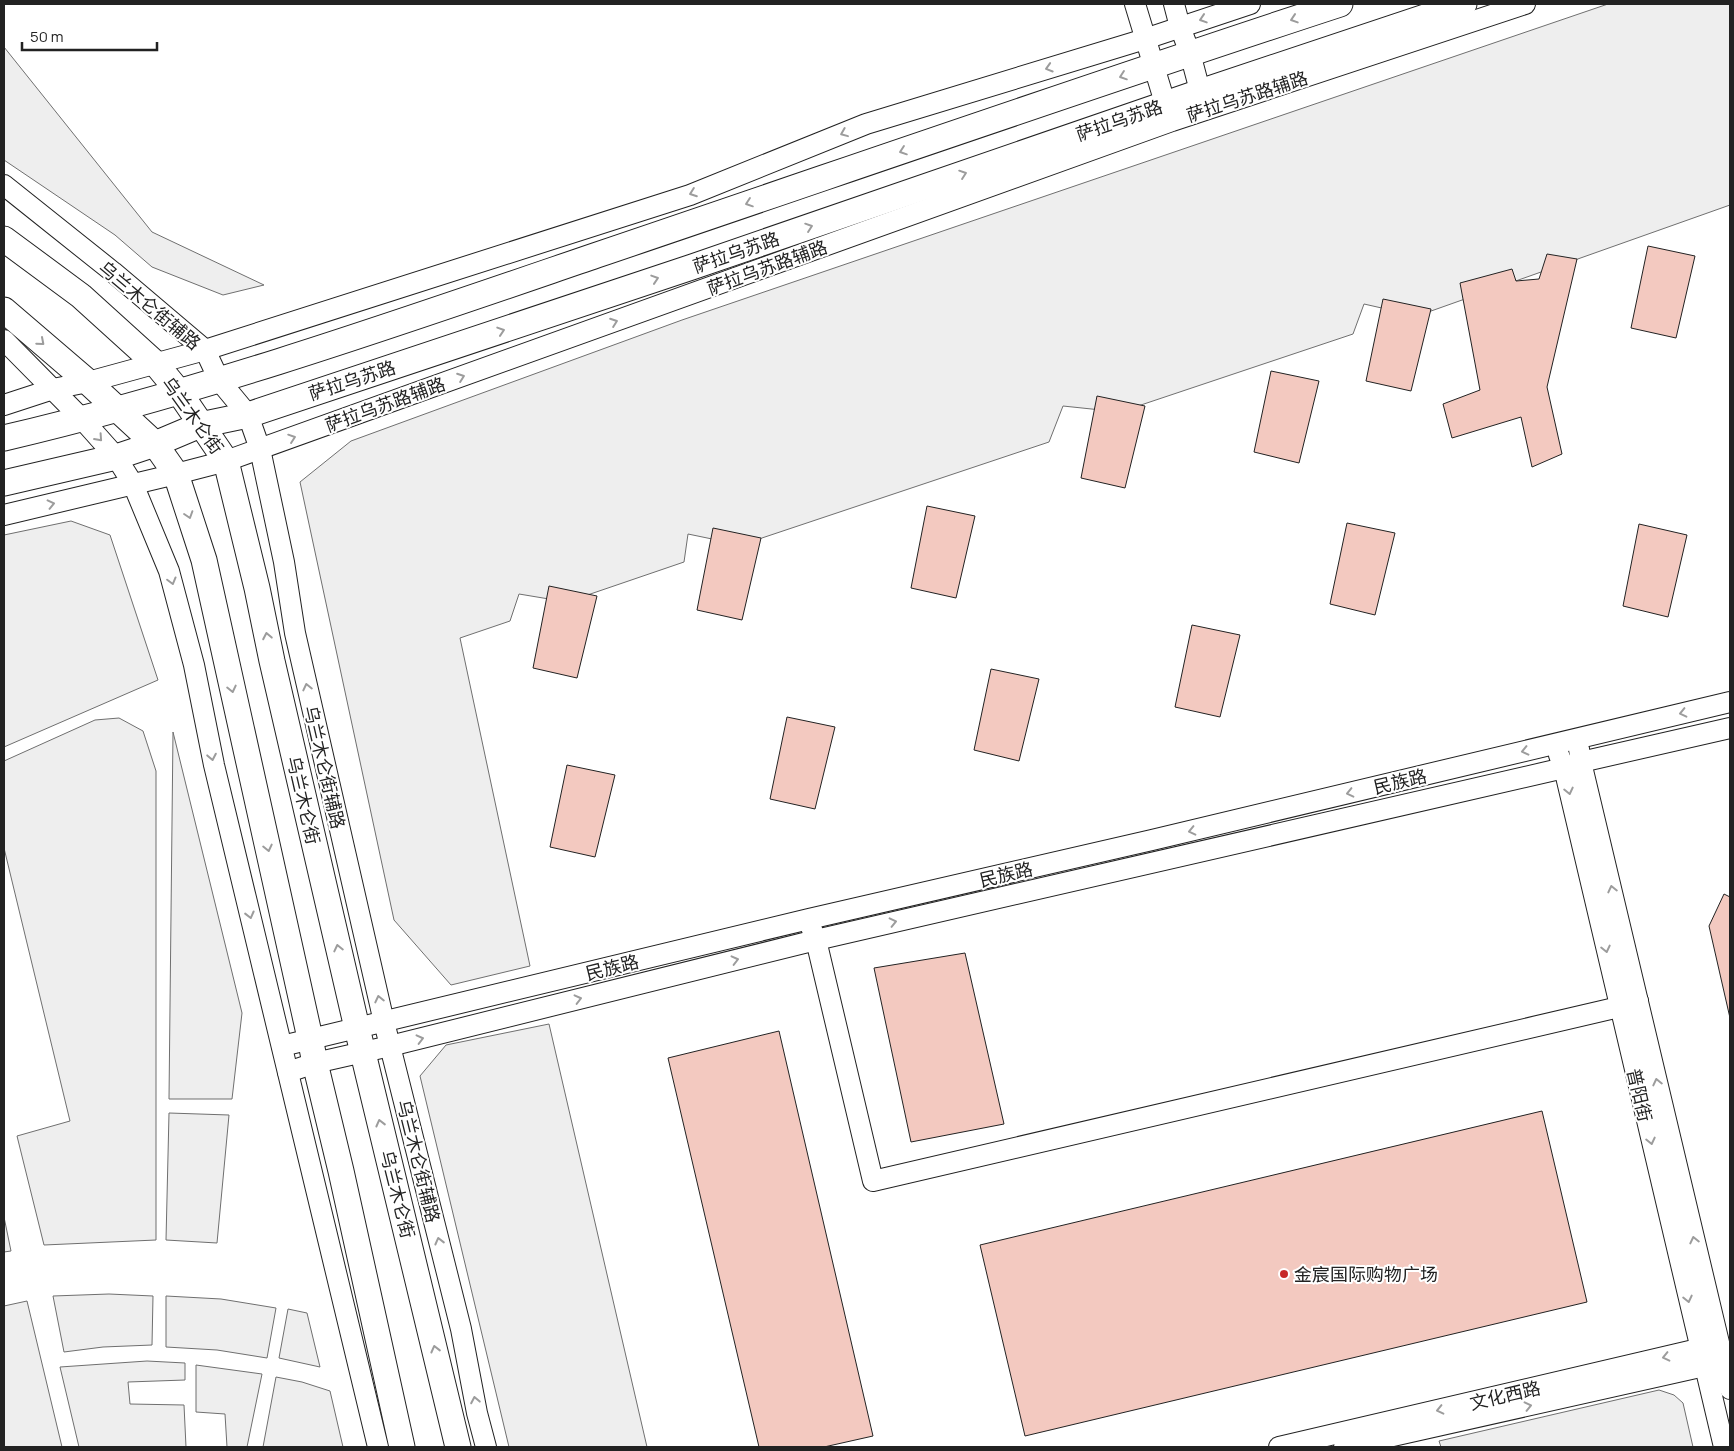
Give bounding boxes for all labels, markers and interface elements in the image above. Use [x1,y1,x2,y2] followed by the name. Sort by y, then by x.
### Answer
[1200,13,1208,23] one-way arrow
[1290,13,1298,23] one-way arrow
[22,20,158,52] scale bar
[30,26,64,47] text: 50 m
[1045,63,1053,73] one-way arrow
[1183,65,1311,127] street label: 萨拉乌苏路辅路
[1119,70,1128,80] one-way arrow
[1073,94,1165,146] street label: 萨拉乌苏路
[840,127,849,137] one-way arrow
[899,145,908,155] one-way arrow
[958,170,967,180] one-way arrow
[689,187,698,197] one-way arrow
[745,197,754,207] one-way arrow
[804,223,813,233] one-way arrow
[690,226,782,278] street label: 萨拉乌苏路
[704,234,830,300] street label: 萨拉乌苏路辅路
[94,255,206,355] street label: 乌兰木仑街辅路
[651,275,659,285] one-way arrow
[610,318,618,328] one-way arrow
[496,326,505,336] one-way arrow
[35,336,44,345] one-way arrow
[305,355,399,405] street label: 萨拉乌苏路
[322,371,448,437] street label: 萨拉乌苏路辅路
[157,372,229,458] street label: 乌兰木仑街
[457,373,465,383] one-way arrow
[93,432,102,441] one-way arrow
[287,433,296,443] one-way arrow
[47,499,56,510] one-way arrow
[183,510,193,518] one-way arrow
[166,577,176,585] one-way arrow
[262,631,273,640] one-way arrow
[302,682,313,691] one-way arrow
[226,685,237,694] one-way arrow
[300,703,350,831] street label: 乌兰木仑街辅路
[1678,707,1687,718] one-way arrow
[1520,745,1529,756] one-way arrow
[206,752,217,761] one-way arrow
[283,754,325,846] street label: 乌兰木仑街
[1371,763,1429,799] street label: 民族路
[1563,786,1574,795] one-way arrow
[1345,787,1354,798] one-way arrow
[1187,825,1196,836] one-way arrow
[262,843,273,852] one-way arrow
[977,856,1035,892] street label: 民族路
[1607,886,1617,894] one-way arrow
[244,910,255,919] one-way arrow
[889,917,898,928] one-way arrow
[333,943,344,952] one-way arrow
[1600,944,1611,953] one-way arrow
[583,949,641,985] street label: 民族路
[731,955,740,966] one-way arrow
[374,994,385,1003] one-way arrow
[573,995,581,1005] one-way arrow
[416,1034,425,1045] one-way arrow
[1622,1066,1658,1124] street label: 普阳街
[1652,1077,1663,1086] one-way arrow
[393,1097,445,1225] street label: 乌兰木仑街辅路
[375,1118,386,1127] one-way arrow
[1645,1137,1656,1146] one-way arrow
[377,1148,419,1240] street label: 乌兰木仑街
[1689,1235,1700,1244] one-way arrow
[434,1237,445,1246] one-way arrow
[1294,1262,1438,1286] place label: 金宸国际购物广场
[1278,1268,1290,1280] marker: 金宸国际购物广场
[1682,1295,1693,1304] one-way arrow
[430,1344,441,1353] one-way arrow
[1662,1351,1671,1362] one-way arrow
[1467,1375,1543,1415] street label: 文化西路
[470,1395,480,1404] one-way arrow
[1524,1401,1533,1412] one-way arrow
[1435,1404,1444,1415] one-way arrow

